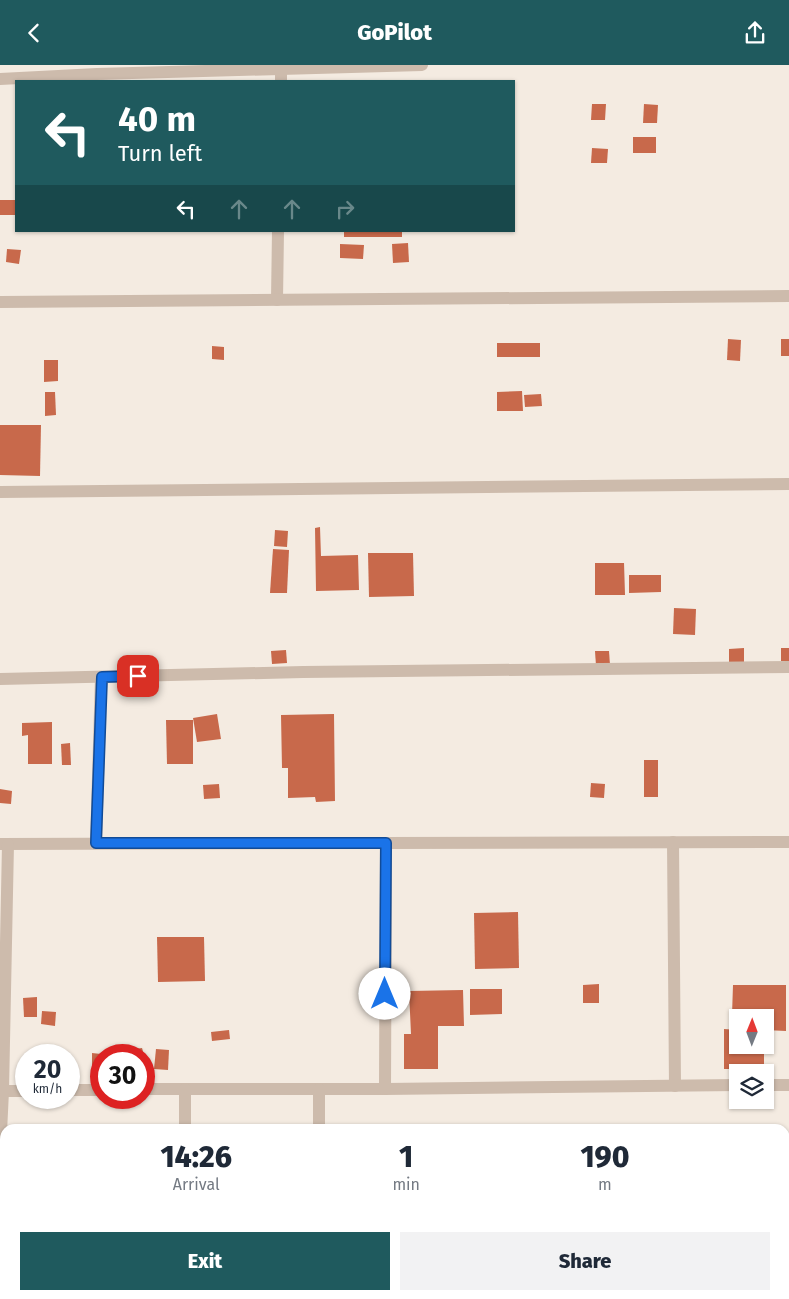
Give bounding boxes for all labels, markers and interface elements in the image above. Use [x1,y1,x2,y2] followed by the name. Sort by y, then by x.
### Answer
[20,19,48,47] icon: back
[357,19,432,46] text: GoPilot
[741,19,769,47] icon: share
[118,98,196,140] text: 40 m
[35,100,100,165] icon: left
[118,140,202,167] text: Turn left
[172,195,200,223] icon: left
[225,195,253,223] icon: ahead
[278,195,306,223] icon: ahead
[331,195,359,223] icon: right
[117,655,159,697] pin
[124,662,152,690] icon: arrive
[358,967,410,1019] position arrow
[729,1009,774,1054] north arrow
[729,1009,774,1109] map controls
[90,1044,155,1109] speed limit sign: 30
[34,1055,61,1085] text: 20
[729,1064,774,1109] button: layers
[33,1082,62,1096] text: km/h
[160,1139,232,1175] text: 14:26
[399,1139,413,1175] text: 1
[580,1139,630,1175] text: 190
[173,1175,220,1194] text: Arrival
[392,1175,420,1194] text: min
[598,1175,612,1194] text: m
[20,1232,390,1290] button: Exit
[400,1232,770,1290] button: Share

